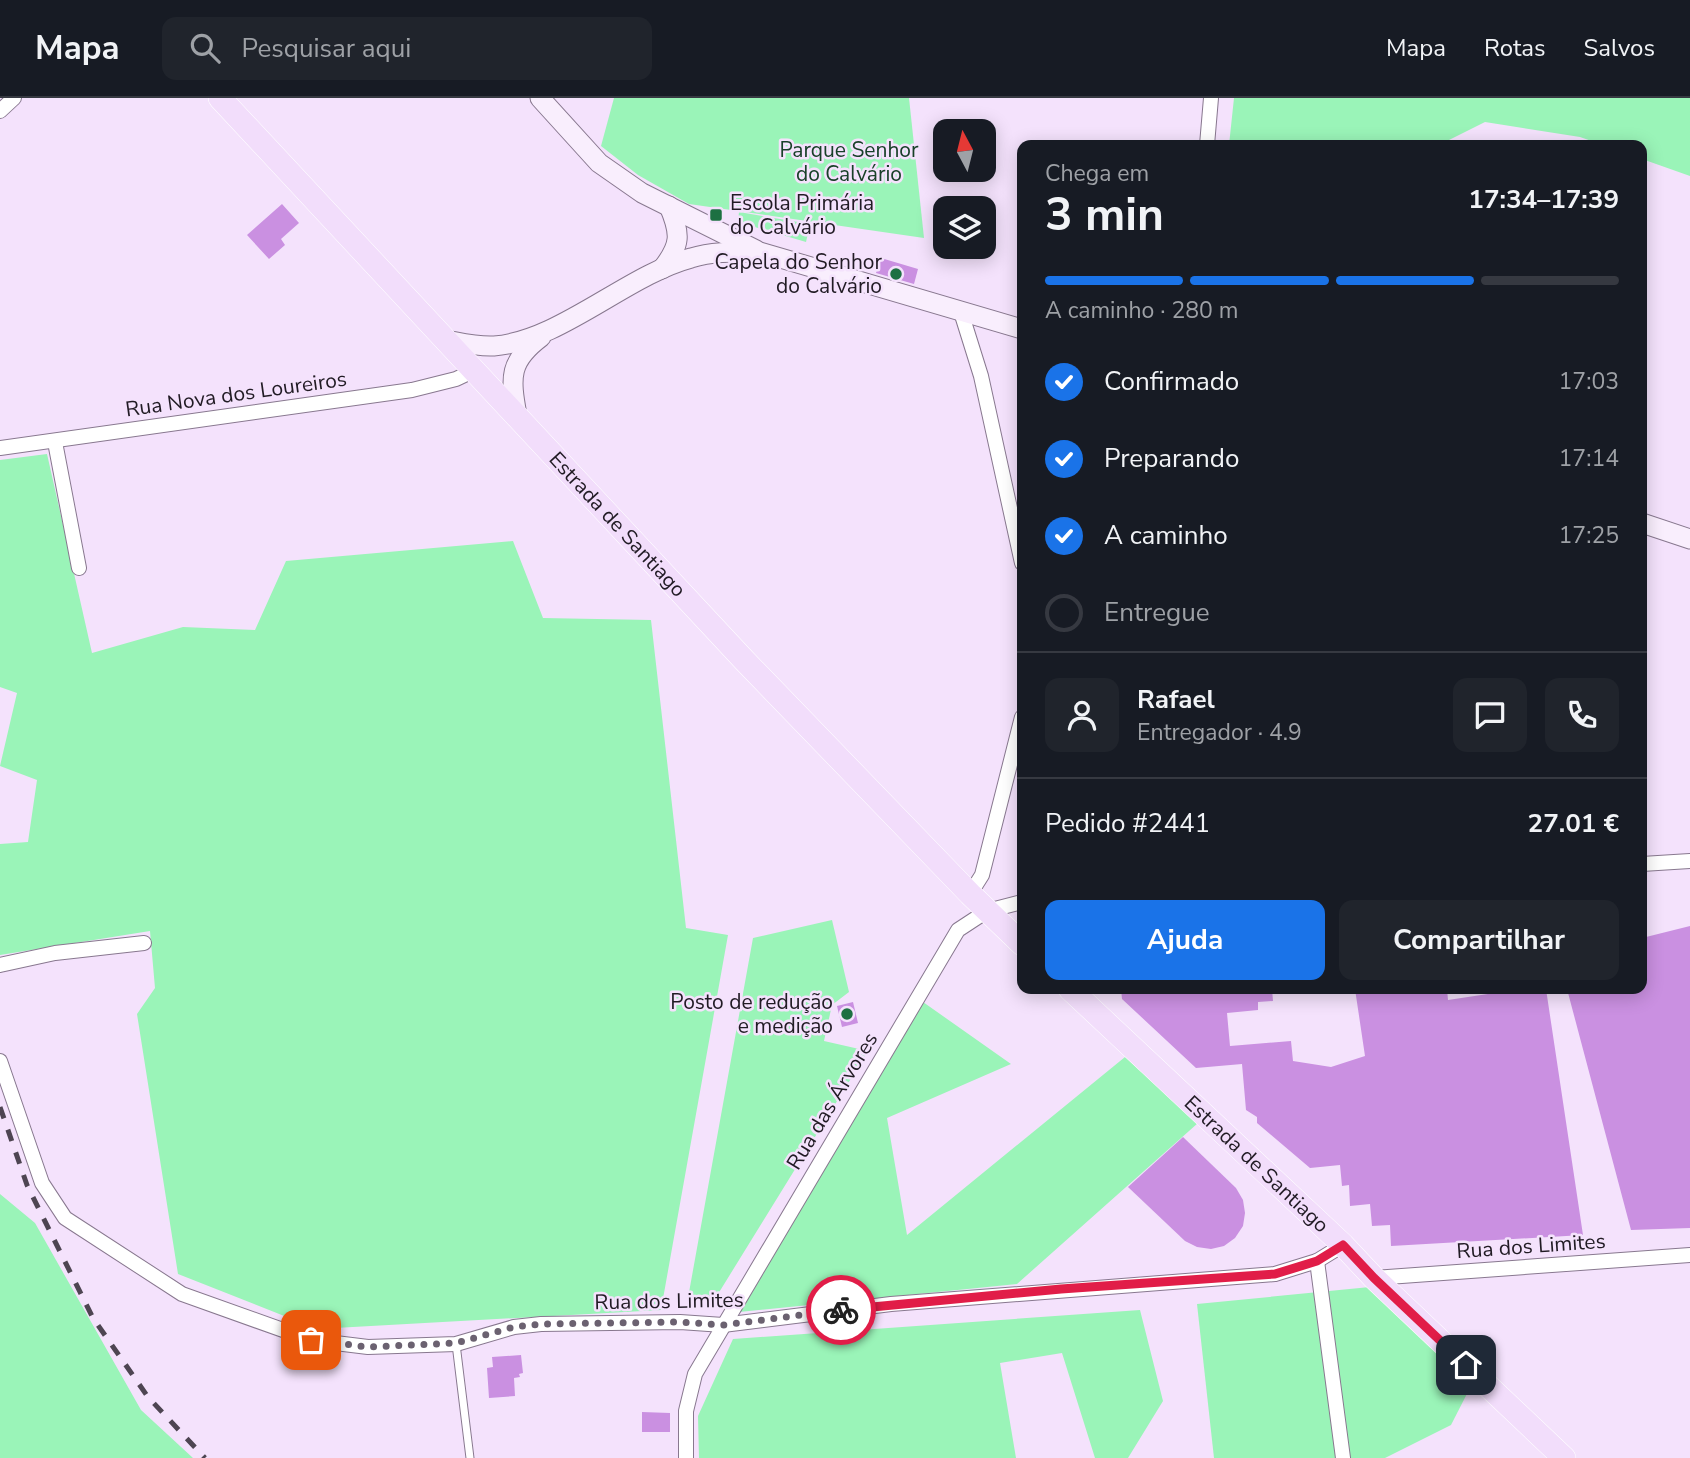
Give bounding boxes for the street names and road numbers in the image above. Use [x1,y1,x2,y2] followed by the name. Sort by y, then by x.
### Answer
[123,365,349,423] street label: Rua Nova dos Loureiros
[543,446,692,603] street label: Estrada de Santiago
[780,1027,884,1175] street label: Rua das Árvores
[1178,1089,1335,1239] street label: Estrada de Santiago
[1455,1227,1607,1265] street label: Rua dos Limites
[594,1286,744,1316] street label: Rua dos Limites

